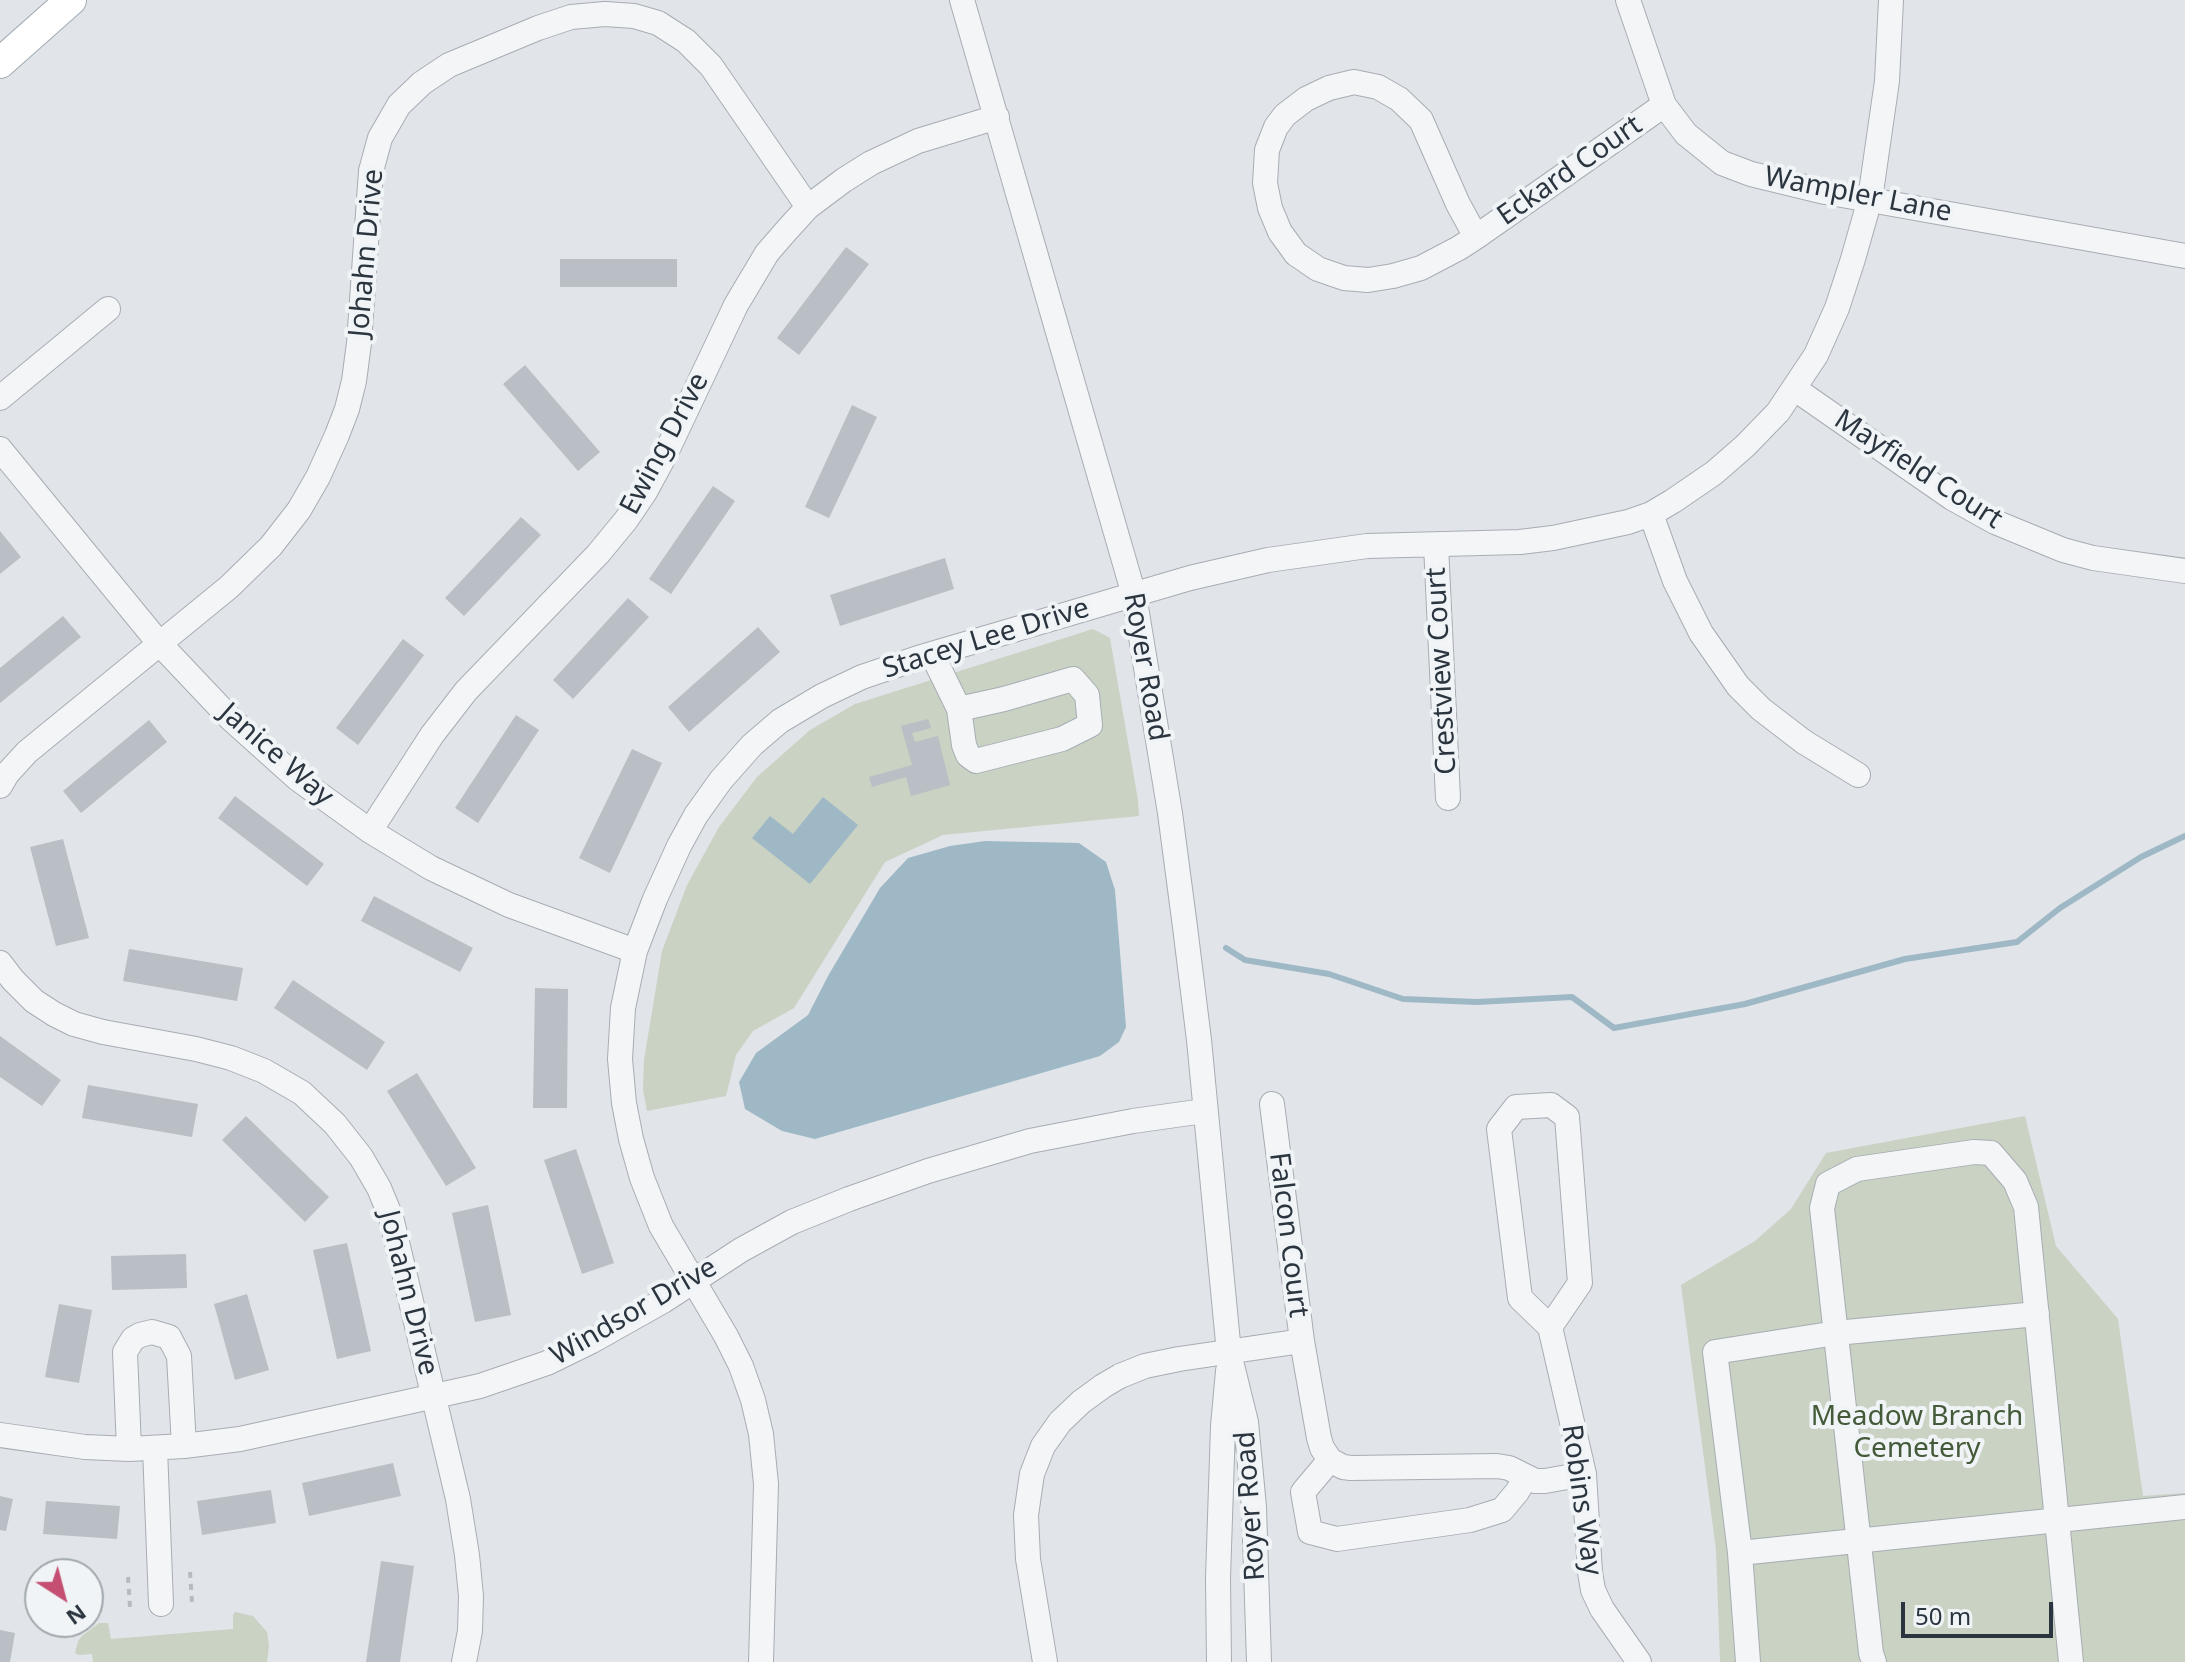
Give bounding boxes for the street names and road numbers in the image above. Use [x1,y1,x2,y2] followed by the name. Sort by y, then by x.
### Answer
[1491,109,1649,233] street label: Eckard Court
[1762,160,1954,230] street label: Wampler Lane
[343,167,391,339] street label: Johahn Drive
[614,367,716,521] street label: Ewing Drive
[1828,403,2008,537] street label: Mayfield Court
[1420,566,1464,776] street label: Crestview Court
[1115,590,1175,744] street label: Royer Road
[879,592,1093,686] street label: Stacey Lee Drive
[212,696,340,814] street label: Janice Way
[1261,1151,1315,1319] street label: Falcon Court
[371,1207,445,1379] street label: Johahn Drive
[545,1251,723,1373] street label: Windsor Drive
[1554,1422,1608,1578] street label: Robins Way
[1229,1430,1273,1582] street label: Royer Road

